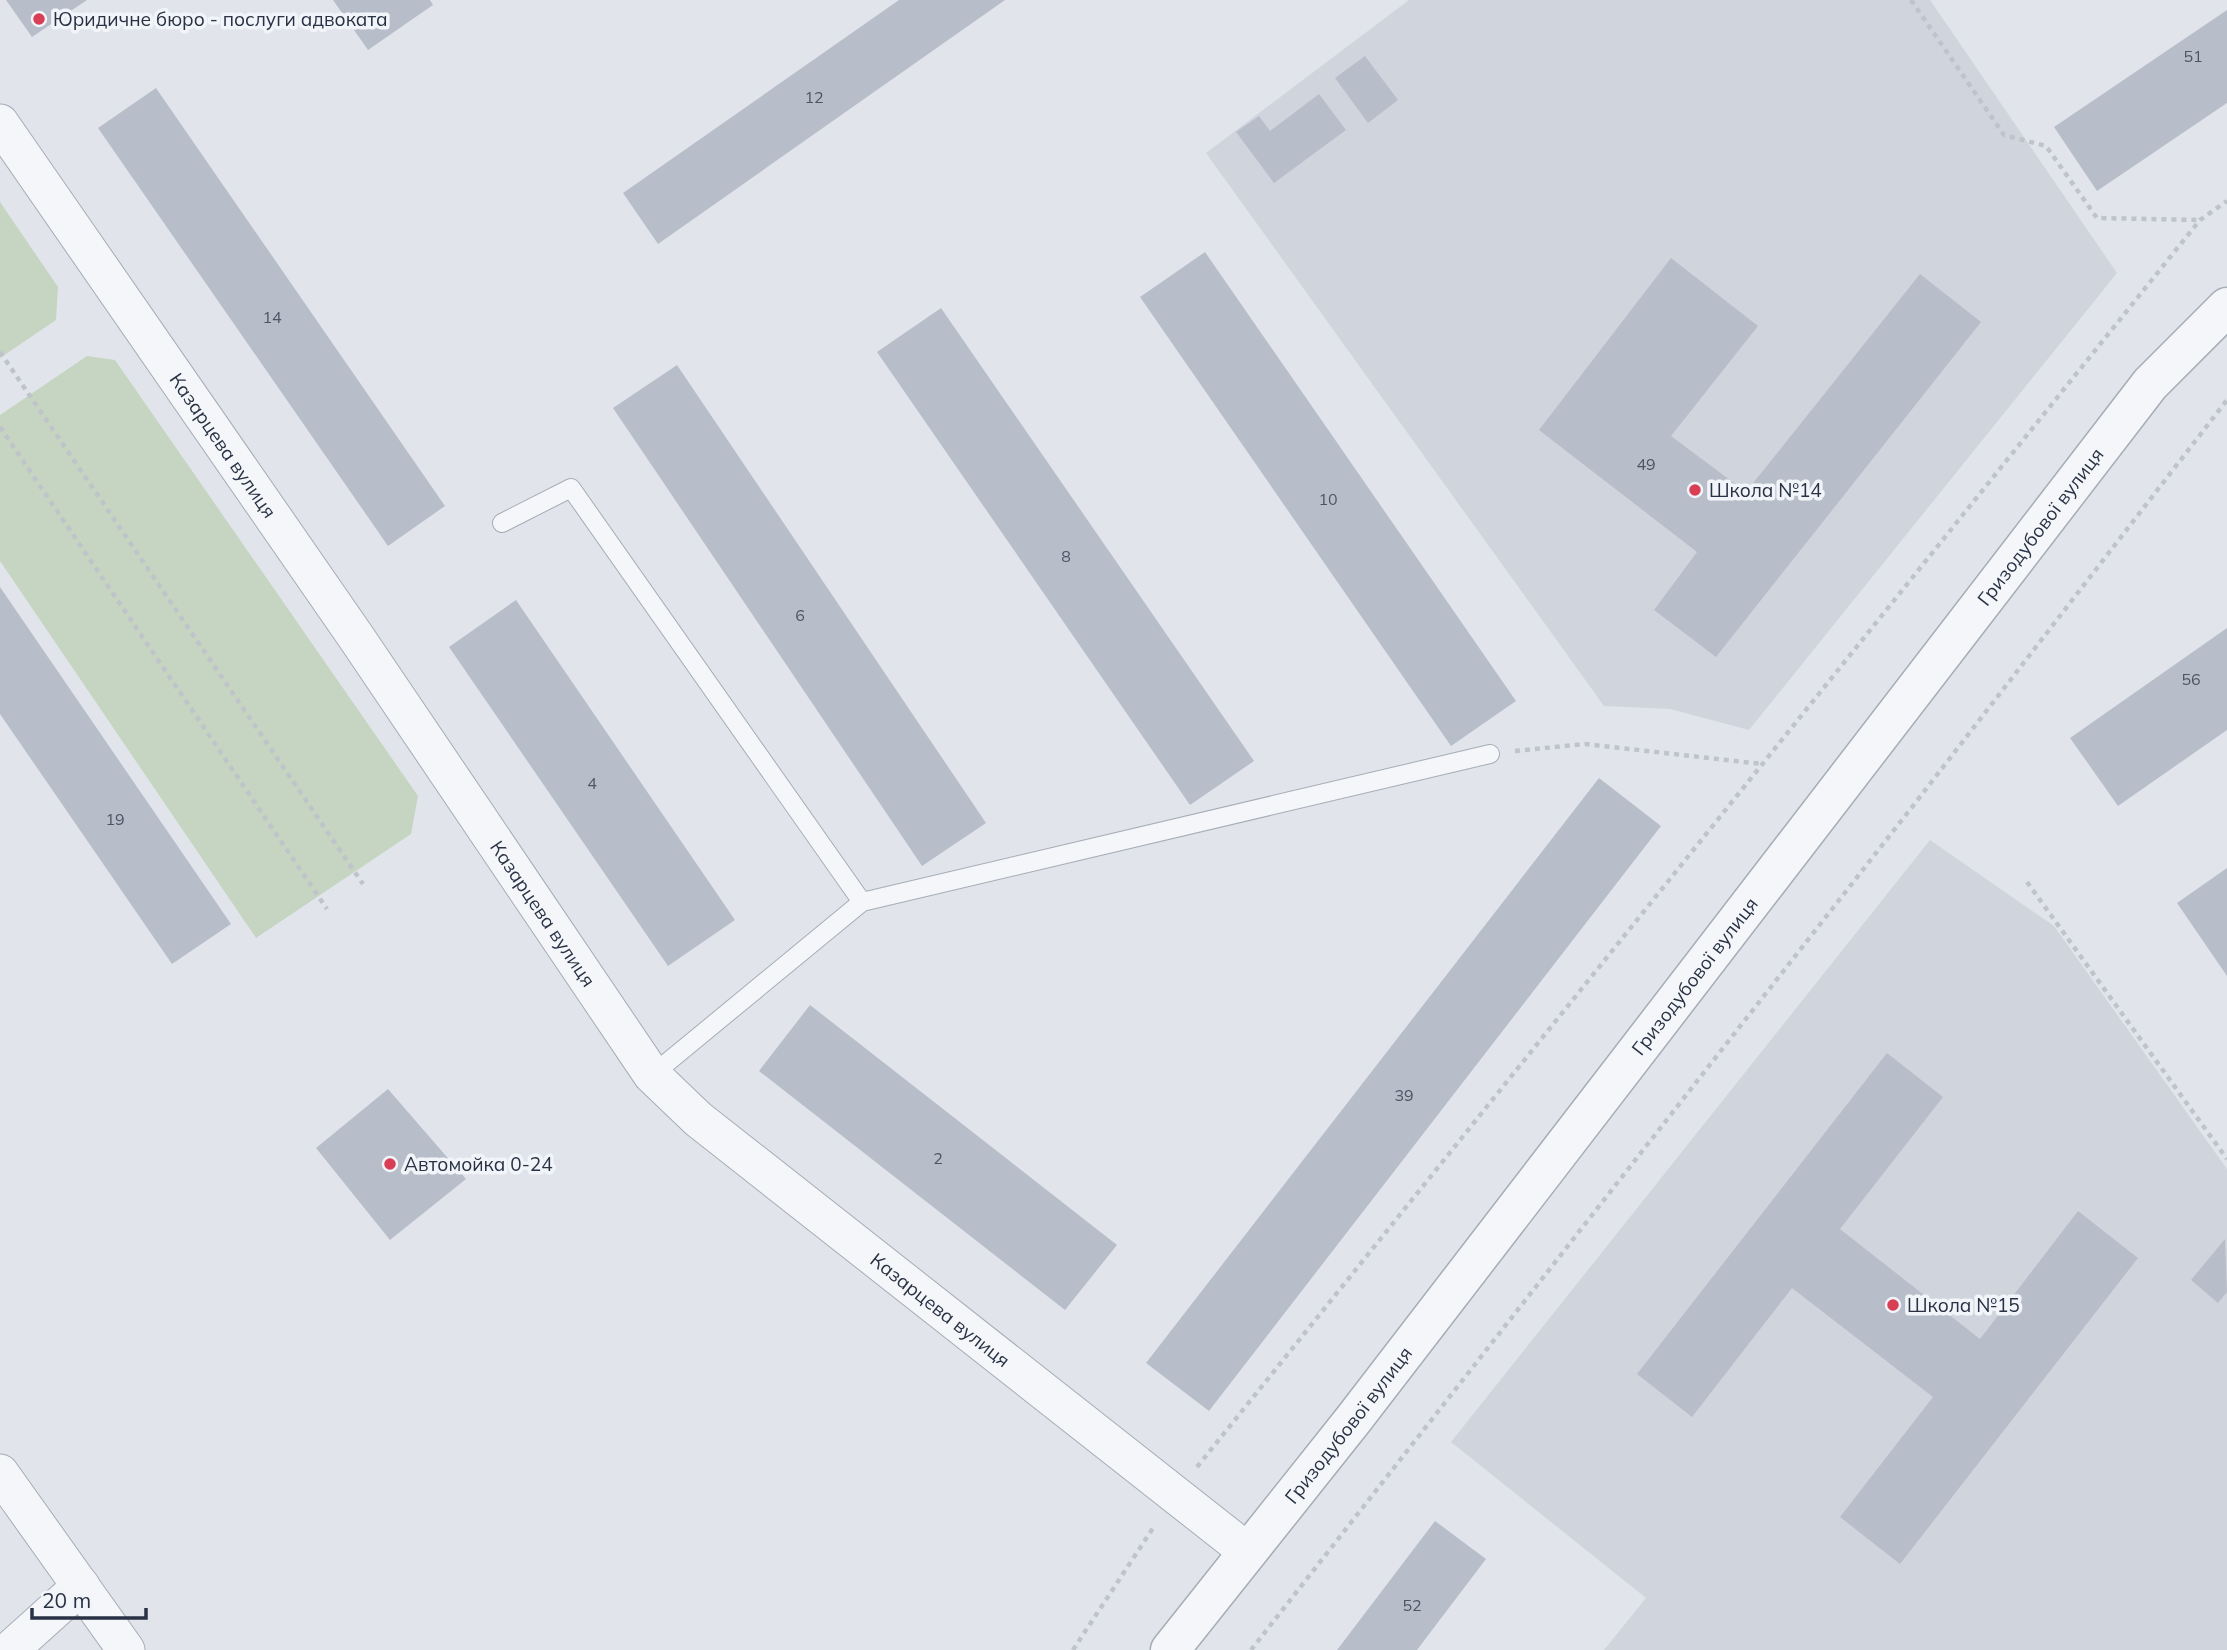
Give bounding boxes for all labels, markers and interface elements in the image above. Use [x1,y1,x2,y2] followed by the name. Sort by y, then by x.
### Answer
[53,7,388,31] place label: Юридичне бюро - послуги адвоката
[31,11,47,27] marker: Юридичне бюро - послуги адвоката
[2183,46,2203,66] house number: 51
[804,87,824,107] house number: 12
[262,307,282,327] house number: 14
[165,368,282,522] street label: Казарцева вулиця
[1972,443,2109,610] street label: Гризодубової вулиця
[1636,454,1656,474] house number: 49
[1709,478,1822,502] place label: Школа №14
[1687,482,1703,498] marker: Школа №14
[1318,489,1338,509] house number: 10
[1061,546,1071,566] house number: 8
[795,605,805,625] house number: 6
[2181,669,2201,689] house number: 56
[587,773,597,793] house number: 4
[105,809,125,829] house number: 19
[485,836,601,991] street label: Казарцева вулиця
[1626,892,1763,1060] street label: Гризодубової вулиця
[1394,1085,1414,1105] house number: 39
[933,1148,943,1168] house number: 2
[404,1152,553,1176] place label: Автомойка 0-24
[382,1156,398,1172] marker: Автомойка 0-24
[866,1247,1015,1372] street label: Казарцева вулиця
[1907,1293,2020,1317] place label: Школа №15
[1885,1297,1901,1313] marker: Школа №15
[1279,1342,1417,1508] street label: Гризодубової вулиця
[32,1576,145,1620] scale bar
[42,1587,91,1613] text: 20 m
[1402,1595,1422,1615] house number: 52

